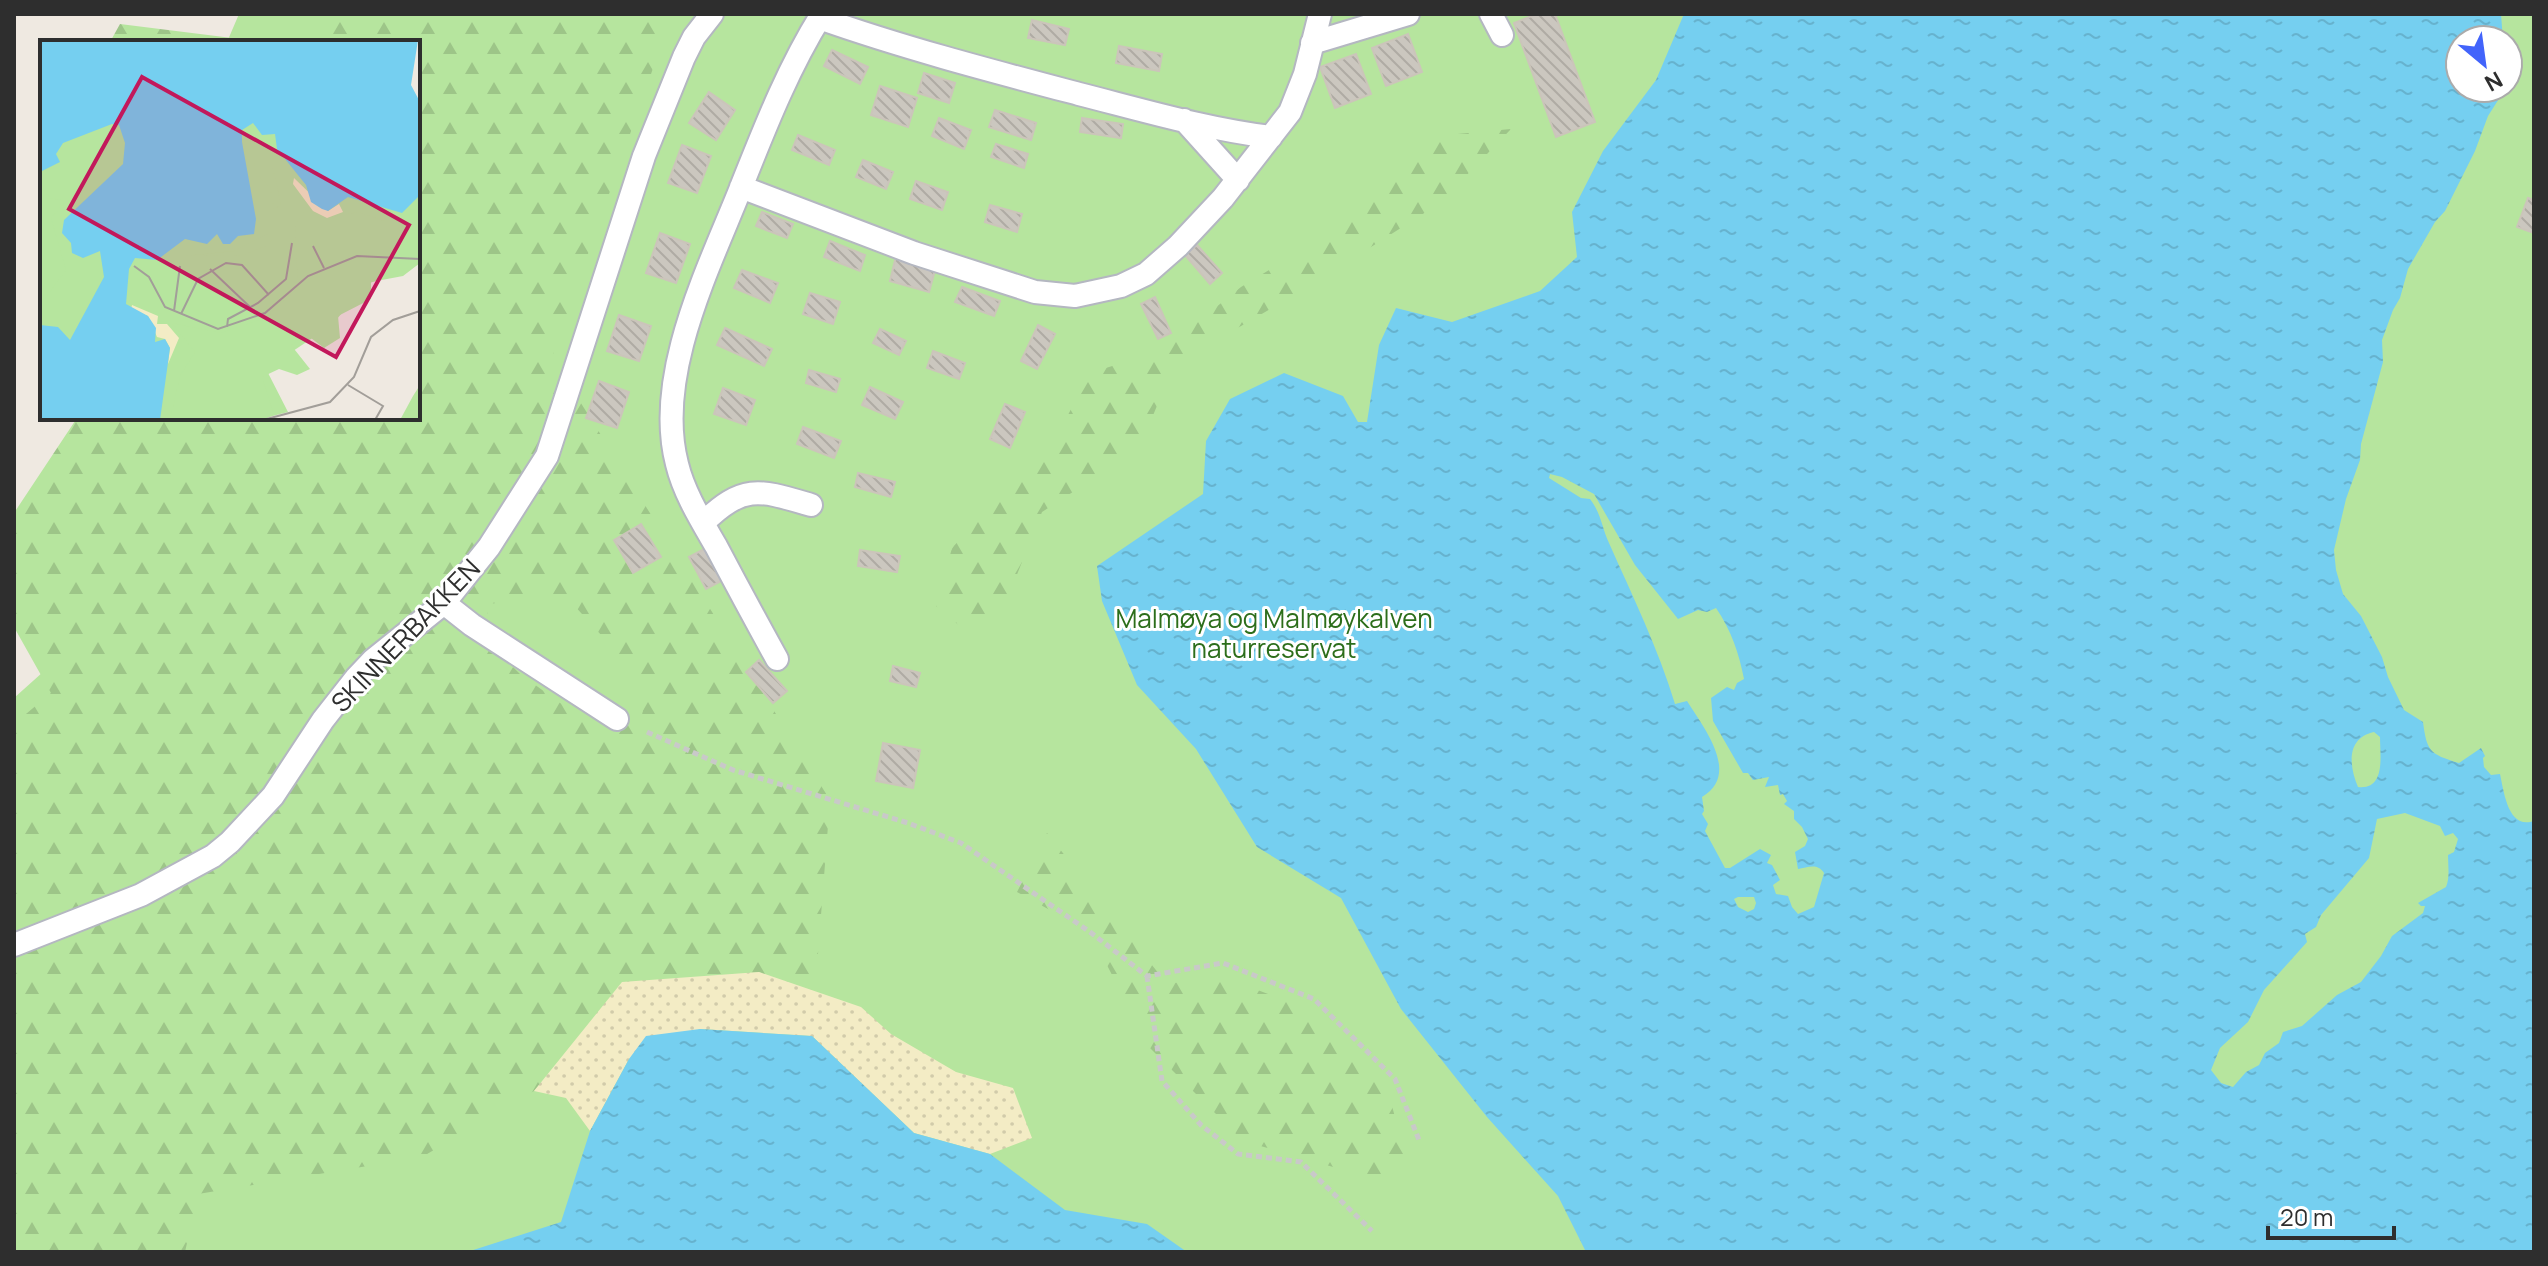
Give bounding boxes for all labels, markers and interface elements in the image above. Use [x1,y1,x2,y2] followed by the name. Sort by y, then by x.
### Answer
[2444,24,2524,104] north arrow
[40,40,420,420] inset map
[2480,65,2508,98] text: N
[323,550,487,720] street label: SKINNERBAKKEN
[1115,600,1433,666] park label: Malmøya og Malmøykalven naturreservat
[2268,1190,2394,1240] scale bar
[2280,1200,2333,1233] text: 20 m

